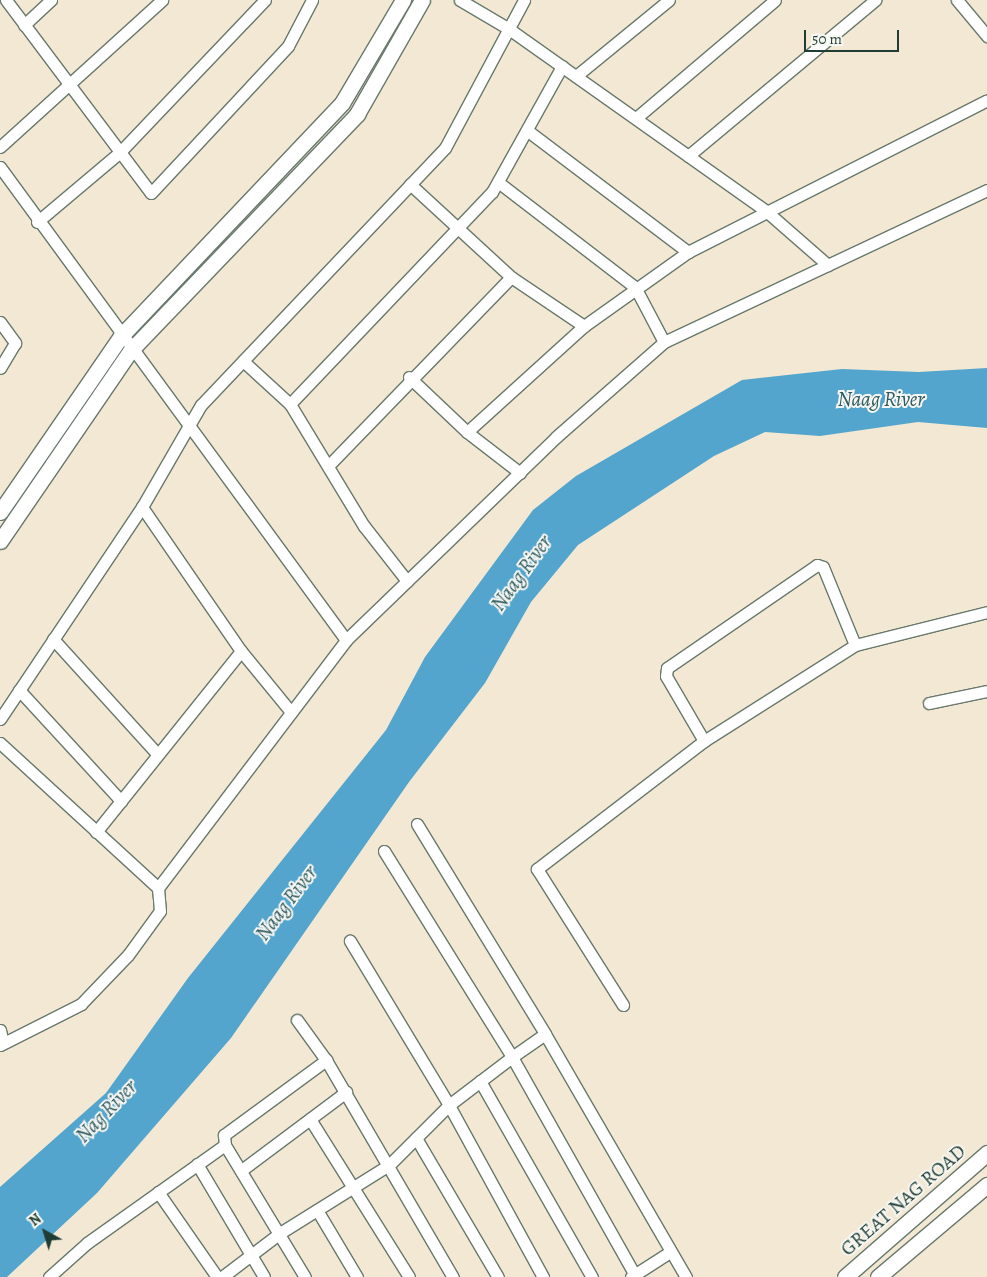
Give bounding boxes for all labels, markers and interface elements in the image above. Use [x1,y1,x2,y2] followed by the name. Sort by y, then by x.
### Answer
[807,20,902,52] scale bar
[812,29,842,49] text: 50 m
[837,386,925,412] water label: Naag River
[485,530,557,616] water label: Naag River
[250,861,322,945] water label: Naag River
[70,1074,142,1148] water label: Nag River
[836,1139,970,1261] street label: GREAT NAG ROAD
[20,1207,70,1257] north arrow
[25,1209,45,1231] text: N

